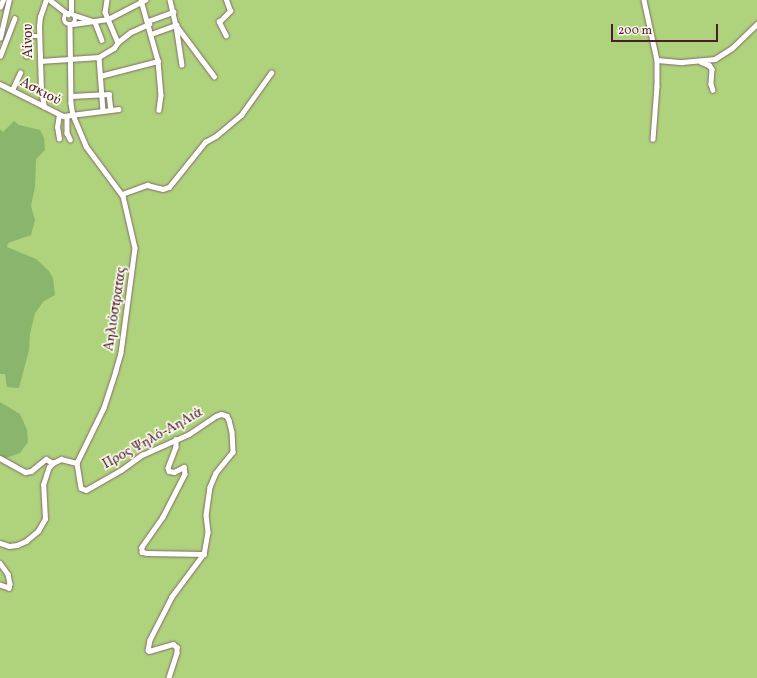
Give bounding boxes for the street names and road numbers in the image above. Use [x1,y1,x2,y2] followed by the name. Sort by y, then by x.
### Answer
[21,24,37,58] street label: Αίνου
[17,74,63,110] street label: Ασκιού
[101,266,131,352] street label: Αηλιόστρατας
[100,405,206,473] street label: Προς Ψηλό-ΑηΛιά

